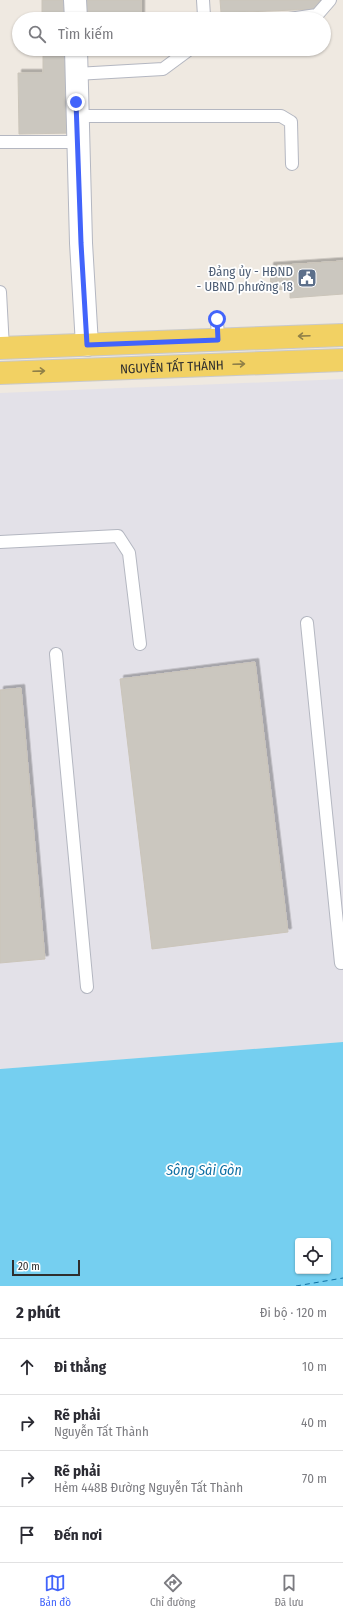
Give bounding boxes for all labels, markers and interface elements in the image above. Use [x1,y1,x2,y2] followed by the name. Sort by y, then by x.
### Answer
[12,12,331,56] search box
[26,23,48,45] icon: search
[58,25,114,43] text: Tìm kiếm
[67,93,85,111] route end
[197,264,293,294] place label: Đảng ủy - HĐND - UBND phường 18
[296,267,318,289] public building icon: Đảng ủy - HĐND - UBND phường 18
[208,310,226,328] route start
[298,333,311,340] one-way arrow
[120,357,224,376] street label: NGUYỄN TẤT THÀNH
[232,360,245,367] one-way arrow
[32,368,45,375] one-way arrow
[165,1162,242,1179] water label: Sông Sài Gòn
[295,1238,331,1274] map controls
[295,1238,331,1274] button: locate
[12,1258,80,1277] scale bar
[18,1260,40,1273] text: 20 m
[16,1302,60,1323] text: 2 phút
[260,1305,327,1320] text: Đi bộ · 120 m
[16,1356,38,1378] icon: ahead
[54,1358,106,1376] text: Đi thẳng
[302,1359,327,1374] text: 10 m
[54,1406,100,1424] text: Rẽ phải
[16,1412,38,1434] icon: right
[301,1415,327,1430] text: 40 m
[54,1424,149,1439] text: Nguyễn Tất Thành
[54,1462,100,1480] text: Rẽ phải
[16,1468,38,1490] icon: right
[302,1471,327,1486] text: 70 m
[54,1480,243,1495] text: Hẻm 448B Đường Nguyễn Tất Thành
[16,1524,38,1546] icon: arrive
[54,1526,102,1544] text: Đến nơi
[40,1572,71,1609] tab: Bản đồ
[150,1572,195,1609] tab: Chỉ đường
[274,1572,304,1609] tab: Đã lưu

